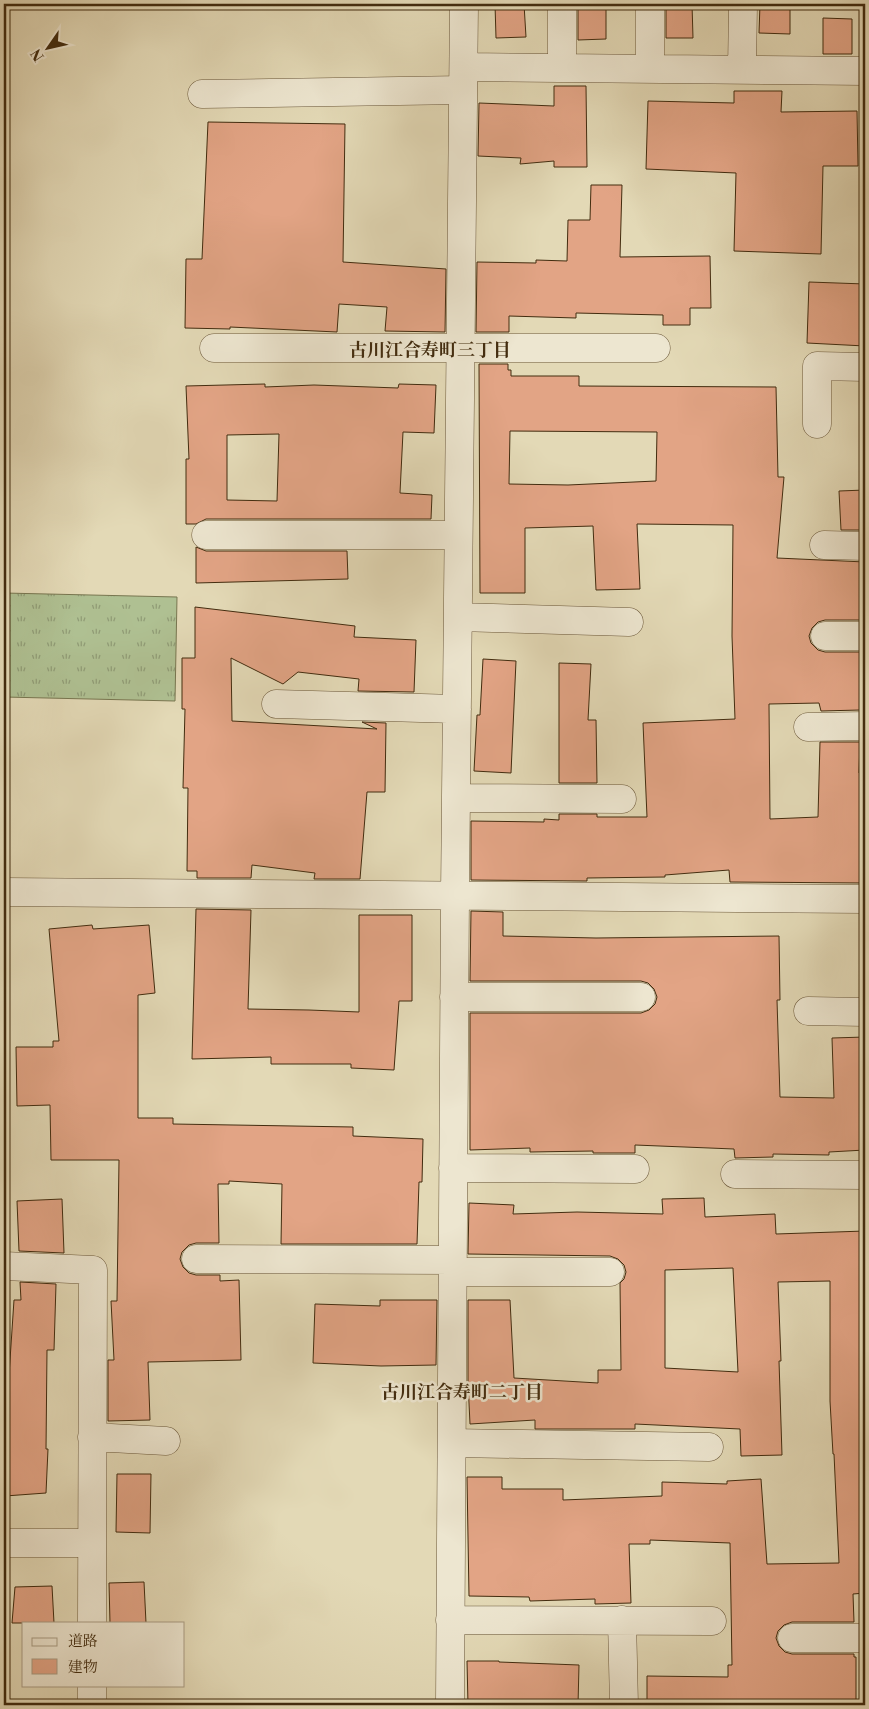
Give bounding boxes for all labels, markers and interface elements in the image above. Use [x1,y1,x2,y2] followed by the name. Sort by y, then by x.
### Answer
[22,22,72,72] north arrow
[27,45,49,64] text: N
[349,339,511,362] district label: 古川江合寿町三丁目
[381,1381,543,1404] district label: 古川江合寿町二丁目
[22,1622,185,1686] legend
[68,1632,98,1651] text: 道路
[68,1658,98,1677] text: 建物

